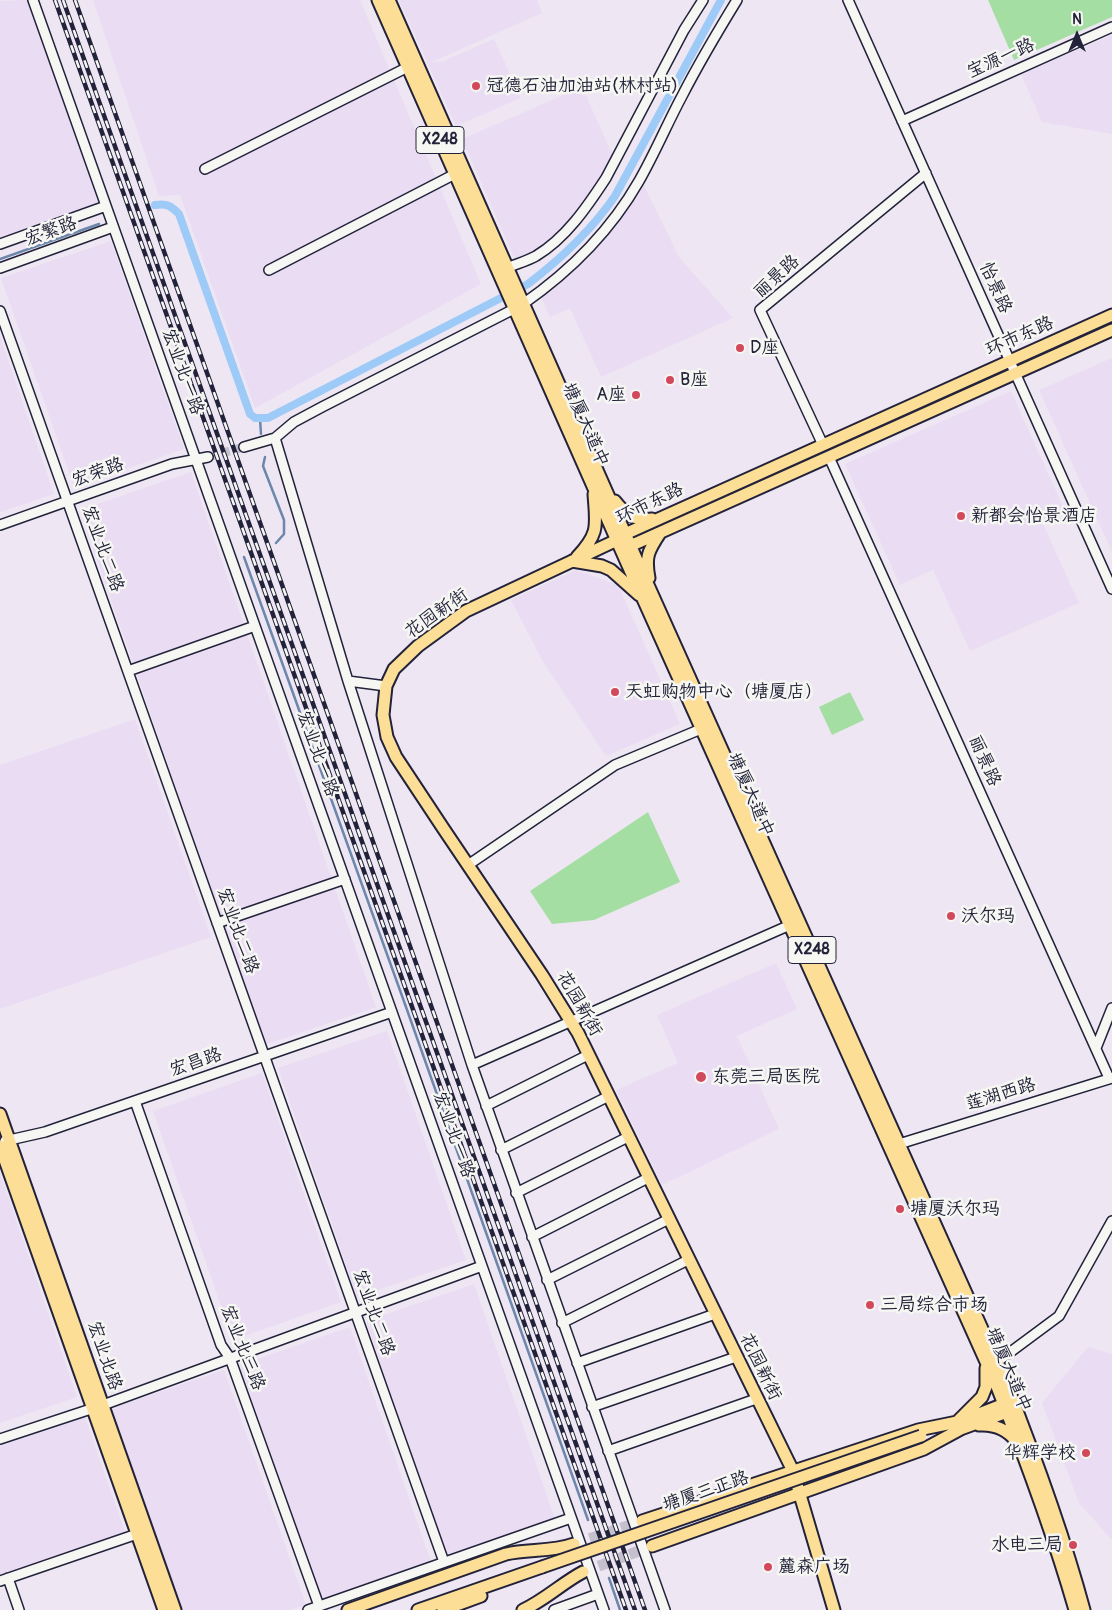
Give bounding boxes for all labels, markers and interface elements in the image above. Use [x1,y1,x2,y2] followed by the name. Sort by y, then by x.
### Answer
[1052,10,1102,60] north arrow
[1072,11,1082,28] text: N
[964,34,1038,84] street label: 宝源一路
[486,75,678,97] place label: 冠德石油加油站(林村站)
[470,80,482,92] marker: 冠德石油加油站(林村站)
[416,126,464,154] road number: X248
[22,213,80,251] street label: 宏繁路
[750,251,804,303] street label: 丽景路
[974,259,1016,317] street label: 怡景路
[983,312,1057,362] street label: 环市东路
[156,326,208,418] street label: 宏业北一路
[750,337,779,359] place label: D座
[734,342,746,354] marker: D座
[680,369,708,391] place label: B座
[664,374,676,386] marker: B座
[557,379,613,471] street label: 塘厦大道中
[596,384,626,406] place label: A座
[630,389,642,401] marker: A座
[69,454,127,492] street label: 宏荣路
[613,479,687,529] street label: 环市东路
[76,503,128,595] street label: 宏业北二路
[971,505,1097,527] place label: 新都会怡景酒店
[955,510,967,522] marker: 新都会怡景酒店
[401,585,473,643] street label: 花园新街
[625,681,823,703] place label: 天虹购物中心（塘厦店）
[609,686,621,698] marker: 天虹购物中心（塘厦店）
[291,708,343,800] street label: 宏业北一路
[963,732,1005,790] street label: 丽景路
[722,749,778,841] street label: 塘厦大道中
[211,885,263,977] street label: 宏业北二路
[961,905,1015,927] place label: 沃尔玛
[945,910,957,922] marker: 沃尔玛
[788,936,836,964] road number: X248
[552,967,606,1041] street label: 花园新街
[167,1044,225,1082] street label: 宏昌路
[712,1066,820,1088] place label: 东莞三局医院
[694,1070,708,1084] marker: 东莞三局医院
[963,1074,1039,1116] street label: 莲湖西路
[427,1089,479,1181] street label: 宏业北一路
[910,1198,1000,1220] place label: 塘厦沃尔玛
[894,1203,906,1215] marker: 塘厦沃尔玛
[347,1267,399,1359] street label: 宏业北二路
[880,1294,988,1316] place label: 三局综合市场
[864,1299,876,1311] marker: 三局综合市场
[215,1302,269,1394] street label: 宏业北三路
[82,1318,126,1394] street label: 宏业北路
[980,1324,1036,1416] street label: 塘厦大道中
[735,1330,785,1404] street label: 花园新街
[1004,1442,1076,1464] place label: 华辉学校
[1080,1447,1092,1459] marker: 华辉学校
[660,1467,752,1517] street label: 塘厦三正路
[991,1534,1063,1556] place label: 水电三局
[1067,1539,1079,1551] marker: 水电三局
[778,1556,850,1578] place label: 麓森广场
[762,1561,774,1573] marker: 麓森广场

